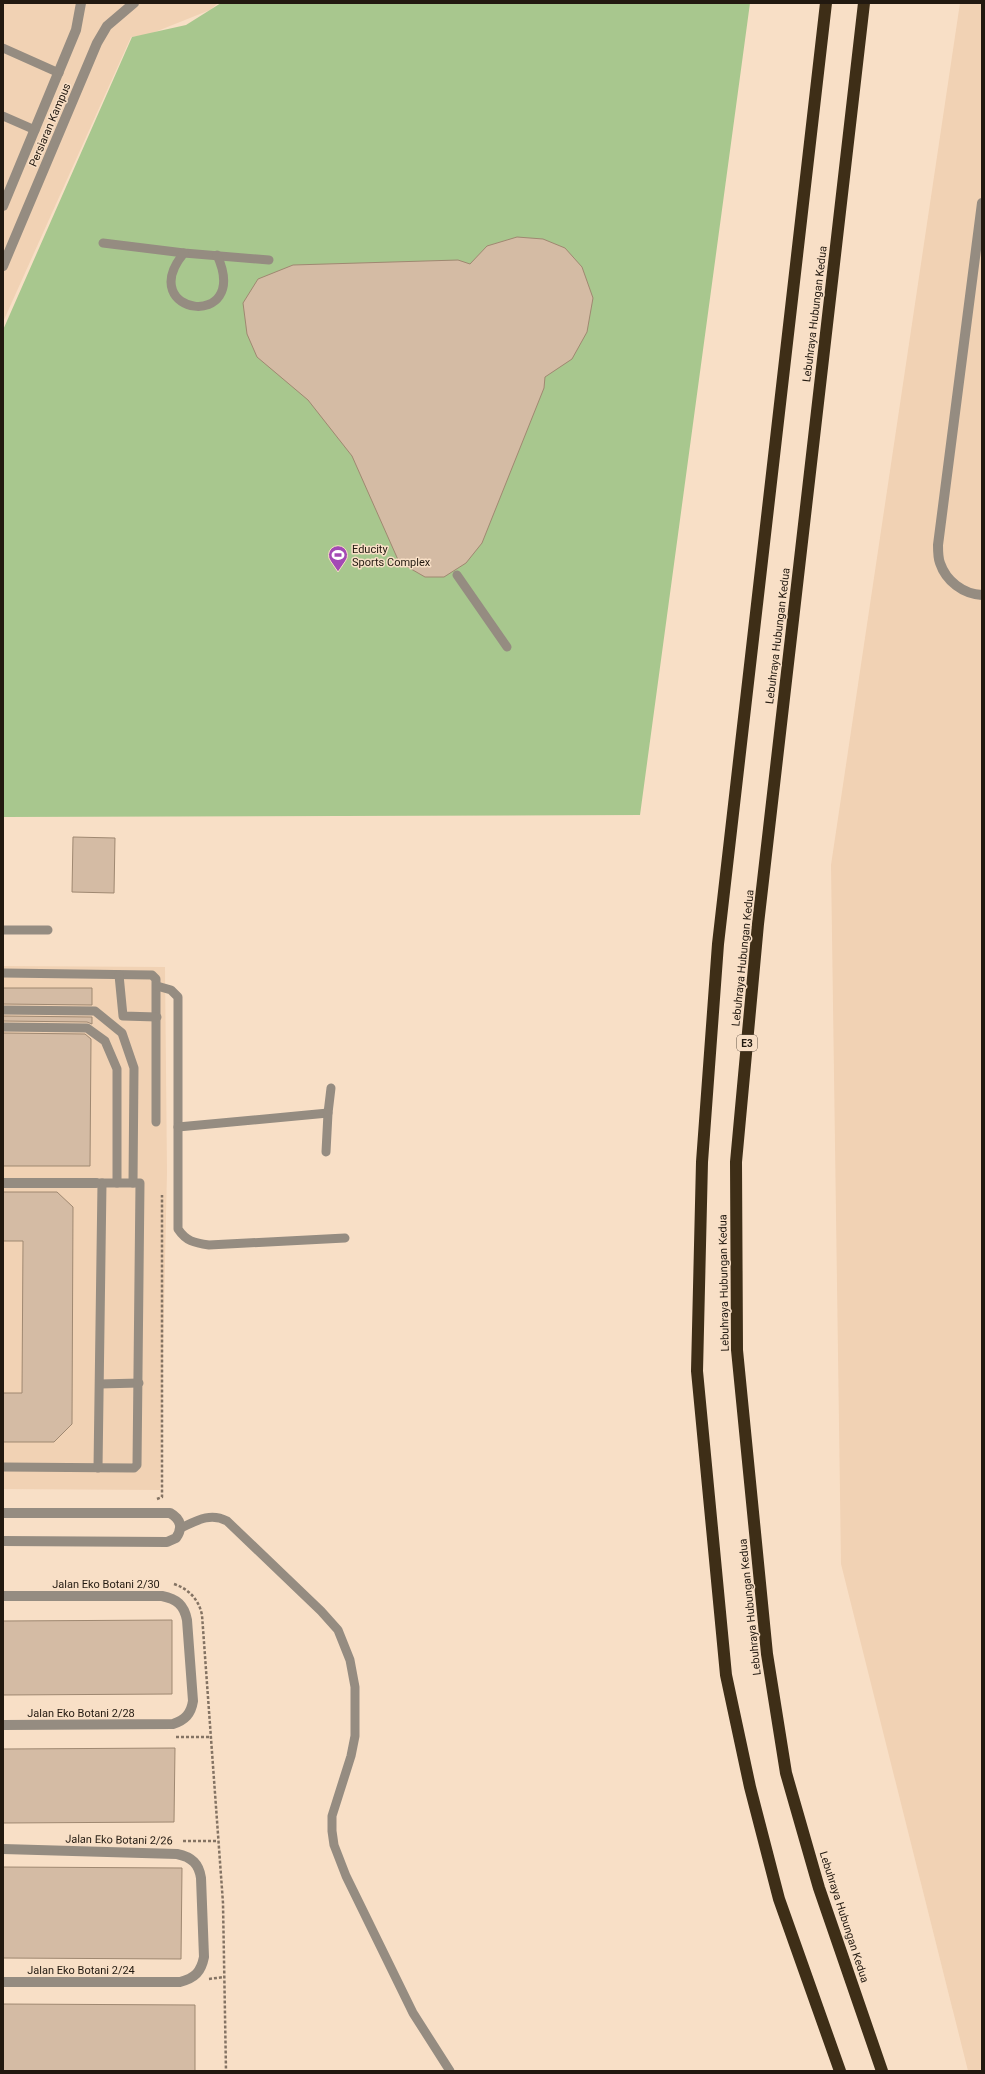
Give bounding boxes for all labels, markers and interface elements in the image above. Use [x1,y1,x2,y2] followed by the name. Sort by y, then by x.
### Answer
[27,81,74,169] street label: Persiaran Kampus
[800,245,830,383] street label: Lebuhraya Hubungan Kedua
[352,543,431,569] place label: Educity Sports Complex
[327,544,349,572] sports icon: Educity Sports Complex
[763,567,793,705] street label: Lebuhraya Hubungan Kedua
[729,889,757,1027] street label: Lebuhraya Hubungan Kedua
[737,1035,757,1051] road number: E3
[716,1214,732,1352] street label: Lebuhraya Hubungan Kedua
[736,1538,764,1676] street label: Lebuhraya Hubungan Kedua
[52,1578,160,1591] street label: Jalan Eko Botani 2/30
[27,1707,135,1720] street label: Jalan Eko Botani 2/28
[65,1833,173,1847] street label: Jalan Eko Botani 2/26
[817,1850,871,1984] street label: Lebuhraya Hubungan Kedua
[27,1964,135,1977] street label: Jalan Eko Botani 2/24

